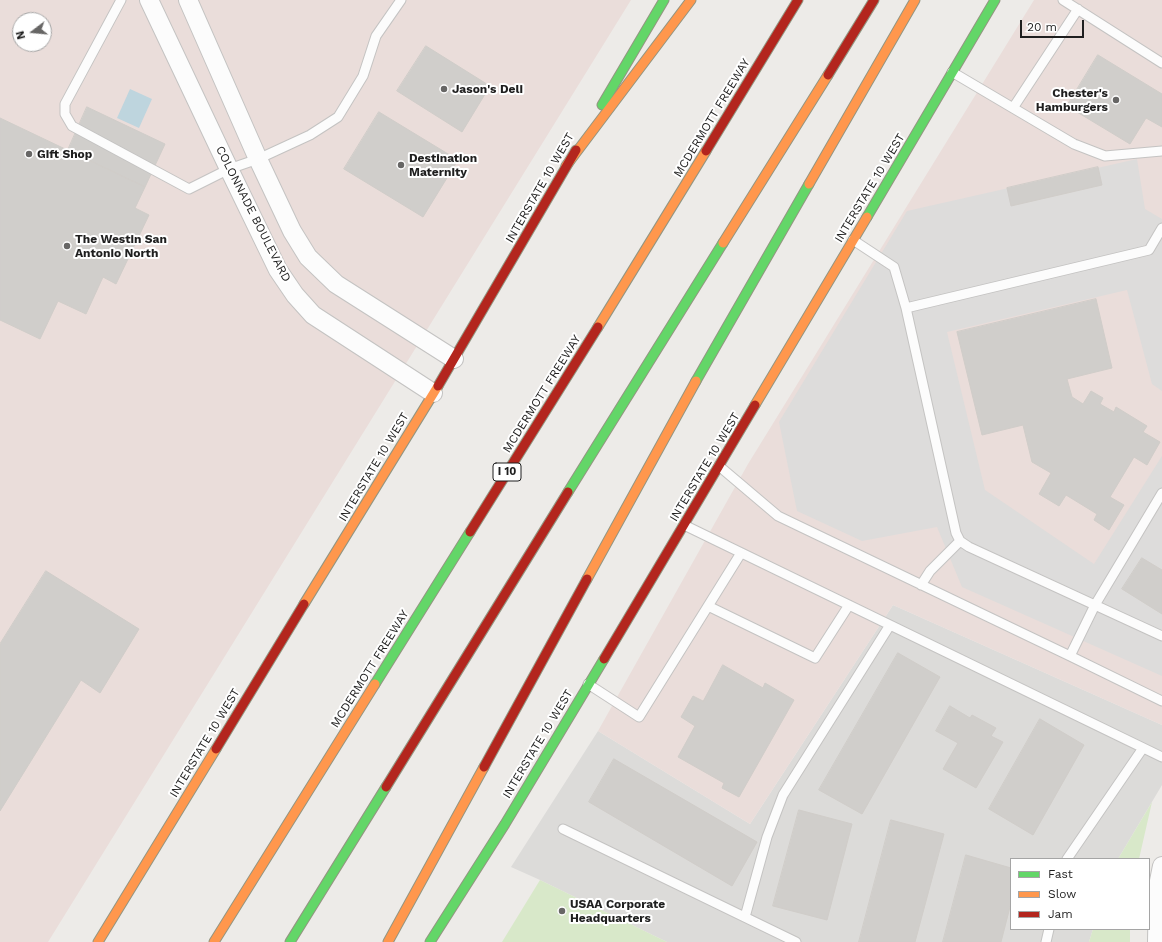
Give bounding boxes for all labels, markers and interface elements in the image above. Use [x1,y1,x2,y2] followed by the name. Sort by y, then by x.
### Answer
[12,12,52,52] north arrow
[1022,12,1086,38] scale bar
[1027,20,1057,34] text: 20 m
[14,29,28,41] text: N
[671,56,753,180] street label: MCDERMOTT FREEWAY
[452,82,523,96] place label: Jason's Deli
[439,84,449,94] marker: Jason's Deli
[1036,86,1108,114] place label: Chester's Hamburgers
[1111,95,1121,105] marker: Chester's Hamburgers
[503,130,577,246] street label: INTERSTATE 10 WEST
[832,131,908,245] street label: INTERSTATE 10 WEST
[212,144,294,284] street label: COLONNADE BOULEVARD
[37,147,92,161] place label: Gift Shop
[24,149,34,159] marker: Gift Shop
[409,151,477,179] place label: Destination Maternity
[396,160,406,170] marker: Destination Maternity
[75,232,167,260] place label: The Westin San Antonio North
[62,241,72,251] marker: The Westin San Antonio North
[500,333,584,455] street label: MCDERMOTT FREEWAY
[336,410,412,524] street label: INTERSTATE 10 WEST
[667,410,743,524] street label: INTERSTATE 10 WEST
[493,463,521,481] road number: I 10
[328,608,412,730] street label: MCDERMOTT FREEWAY
[167,686,243,800] street label: INTERSTATE 10 WEST
[500,687,576,801] street label: INTERSTATE 10 WEST
[1010,858,1150,930] legend
[1048,867,1073,881] text: Fast
[1048,887,1076,901] text: Slow
[570,897,665,925] place label: USAA Corporate Headquarters
[557,906,567,916] marker: USAA Corporate Headquarters
[1048,907,1073,921] text: Jam

